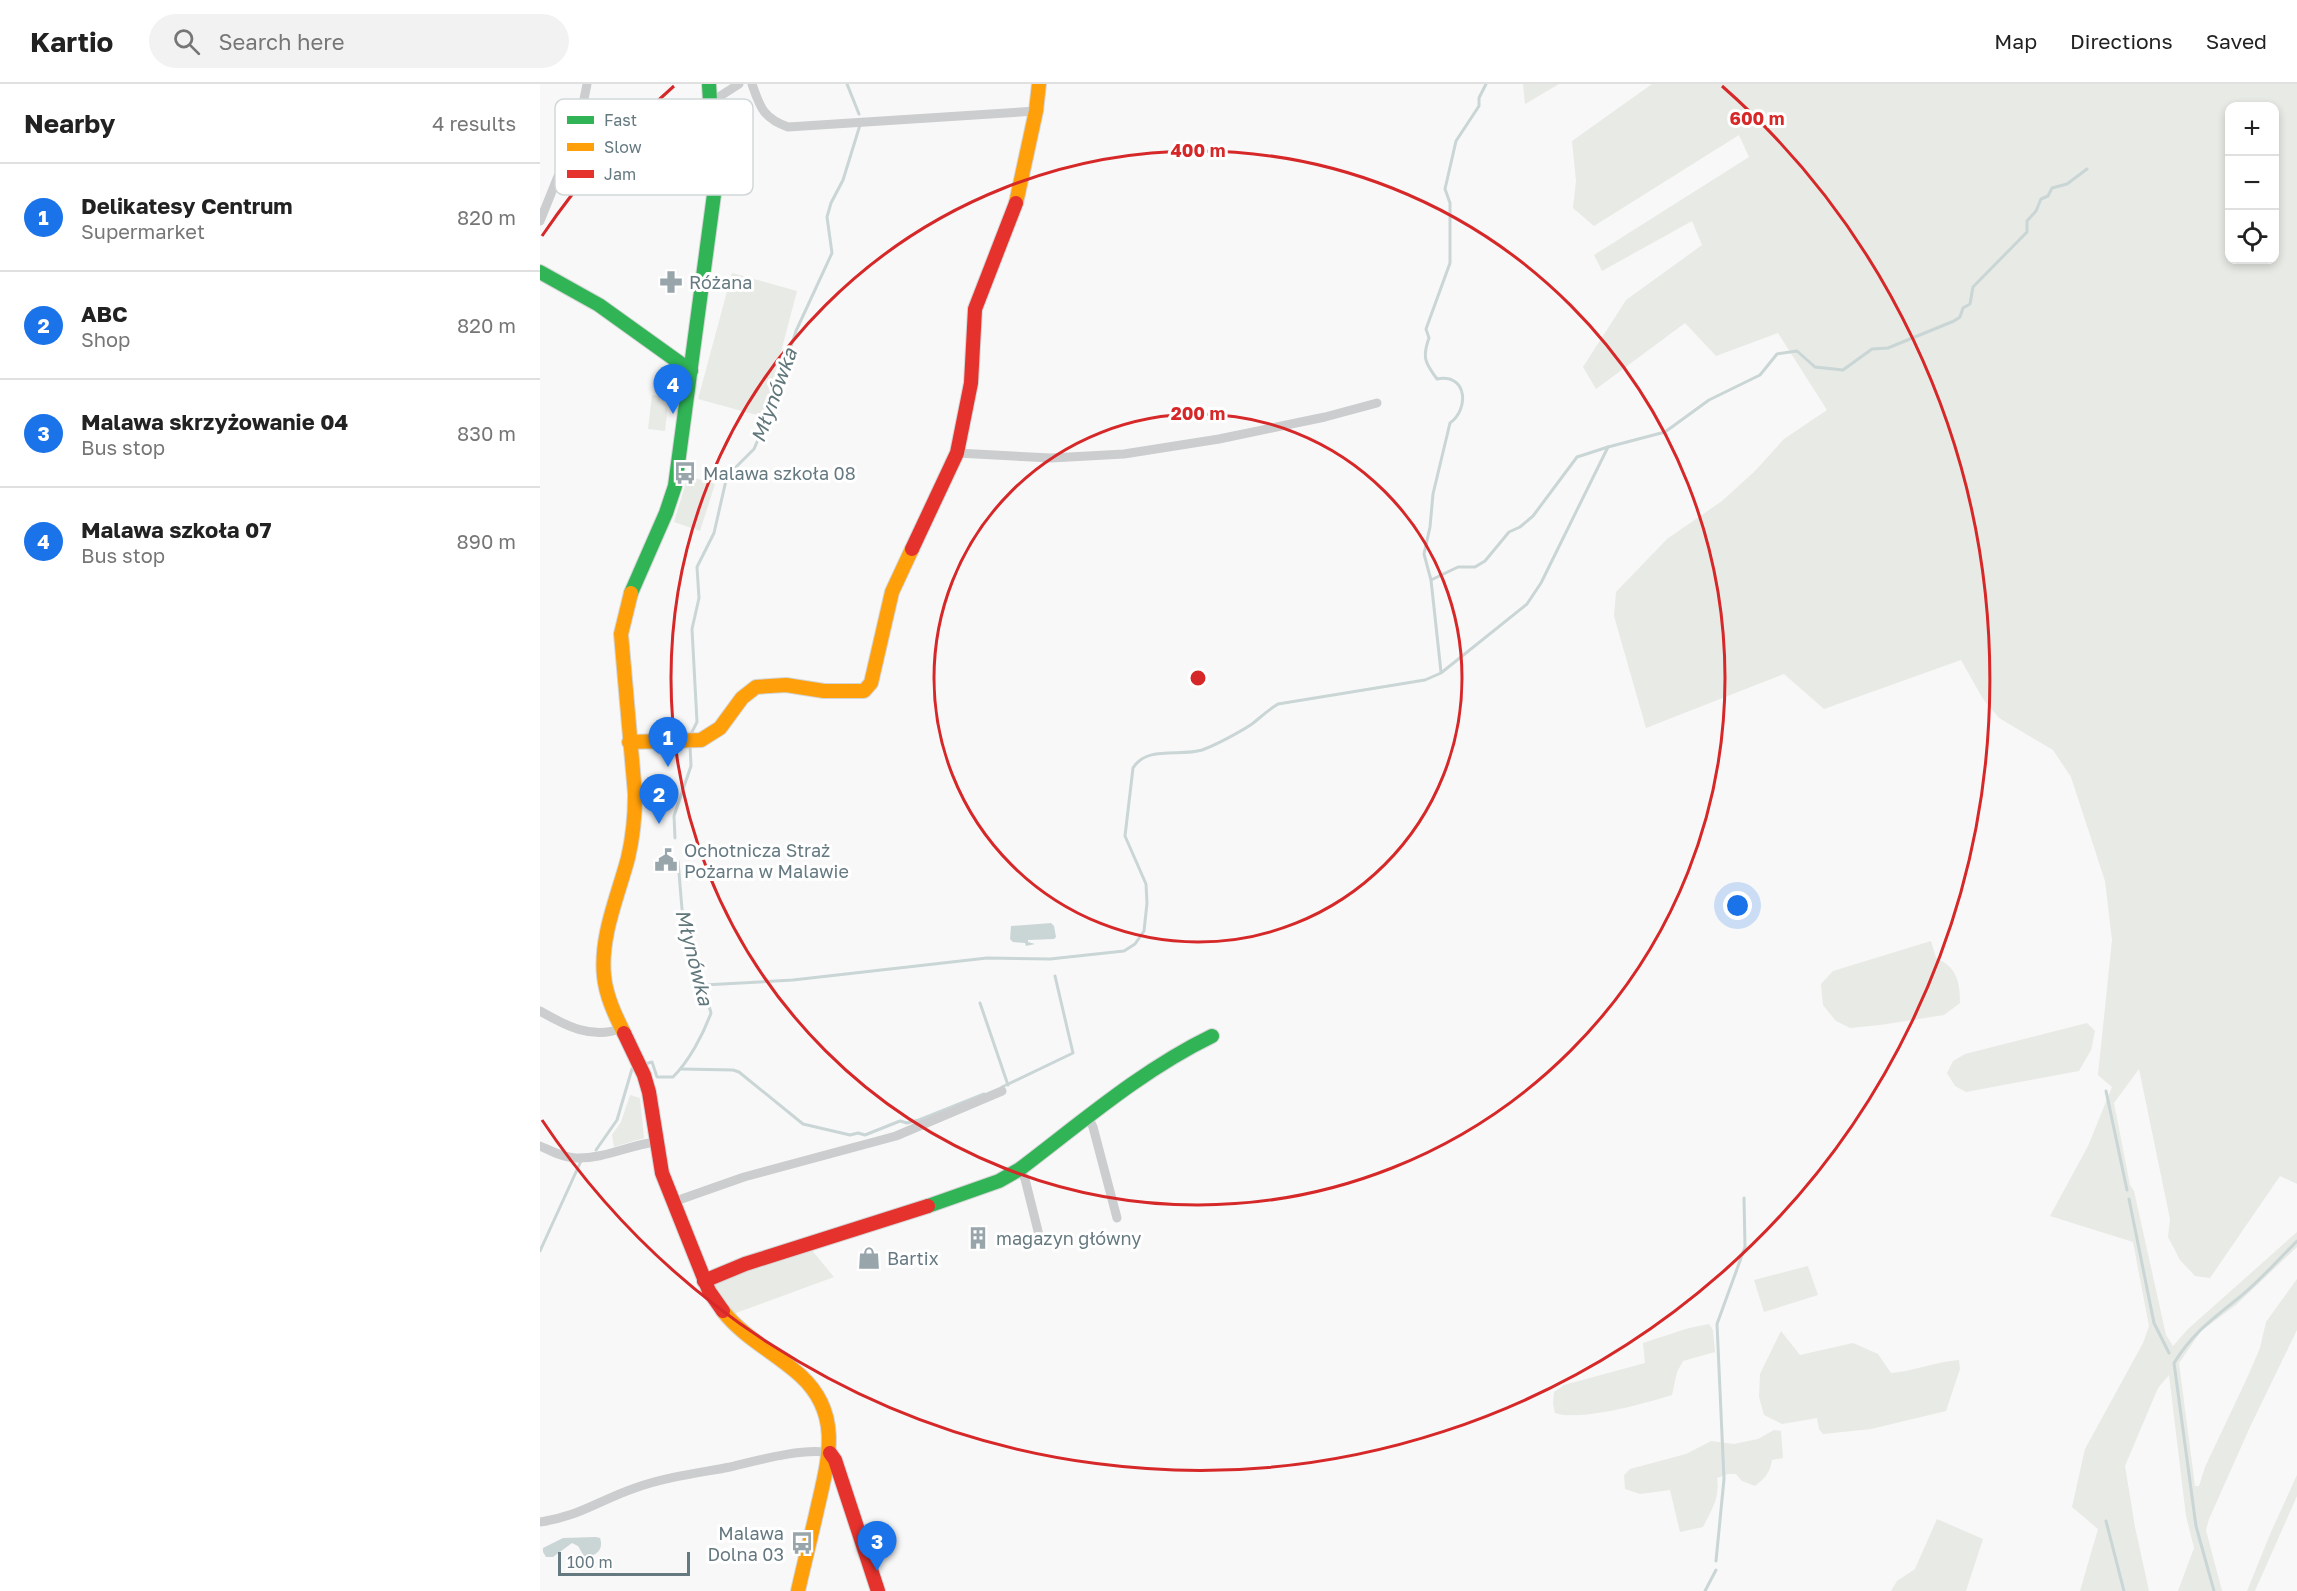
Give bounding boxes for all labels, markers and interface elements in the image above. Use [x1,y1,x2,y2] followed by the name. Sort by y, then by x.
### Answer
[149,14,569,68] search box
[30,25,113,58] text: Kartio
[170,25,203,58] icon: search
[218,28,344,55] text: Search here
[1994,28,2037,54] text: Map
[2070,28,2173,54] text: Directions
[2206,28,2267,54] text: Saved
[555,99,753,195] legend
[2225,102,2279,264] map controls
[2225,102,2279,156] button: +
[1729,107,1785,129] text: 600 m
[24,108,115,139] text: Nearby
[604,110,637,130] text: Fast
[432,111,516,135] text: 4 results
[604,137,642,157] text: Slow
[1171,139,1225,161] text: 400 m
[2225,156,2279,210] button: −
[604,164,636,184] text: Jam
[81,192,293,219] text: Delikatesy Centrum
[38,205,49,229] text: 1
[457,205,516,229] text: 820 m
[2225,210,2279,264] button: locate
[81,219,205,243] text: Supermarket
[658,269,684,295] pharmacy icon: Różana
[689,271,752,293] place label: Różana
[81,300,128,327] text: ABC
[37,313,50,337] text: 2
[457,313,516,337] text: 820 m
[81,327,130,351] text: Shop
[745,344,802,446] water label: Młynówka
[654,364,692,414] pin: 4
[1171,402,1225,424] text: 200 m
[81,408,348,435] text: Malawa skrzyżowanie 04
[37,421,50,445] text: 3
[457,421,516,445] text: 830 m
[81,435,165,459] text: Bus stop
[672,460,698,486] bus stop icon: Malawa szkoła 08
[703,462,856,484] place label: Malawa szkoła 08
[81,516,271,543] text: Malawa szkoła 07
[37,529,50,553] text: 4
[457,529,516,553] text: 890 m
[81,543,165,567] text: Bus stop
[1188,668,1208,688] centre of rings
[648,718,688,767] pin: 1
[640,774,678,824] pin: 2
[684,839,849,882] place label: Ochotnicza Straż Pożarna w Malawie
[653,847,679,873] public building icon: Ochotnicza Straż Pożarna w Malawie
[1723,891,1752,920] your location
[670,906,719,1009] water label: Młynówka
[965,1225,991,1251] building icon: magazyn główny
[996,1227,1141,1249] place label: magazyn główny
[856,1245,882,1271] shop icon: Bartix
[887,1247,939,1269] place label: Bartix
[707,1522,784,1565] place label: Malawa Dolna 03
[858,1522,896,1571] pin: 3
[789,1530,815,1556] bus stop icon: Malawa Dolna 03
[558,1549,690,1576] scale bar
[567,1552,613,1572] text: 100 m

